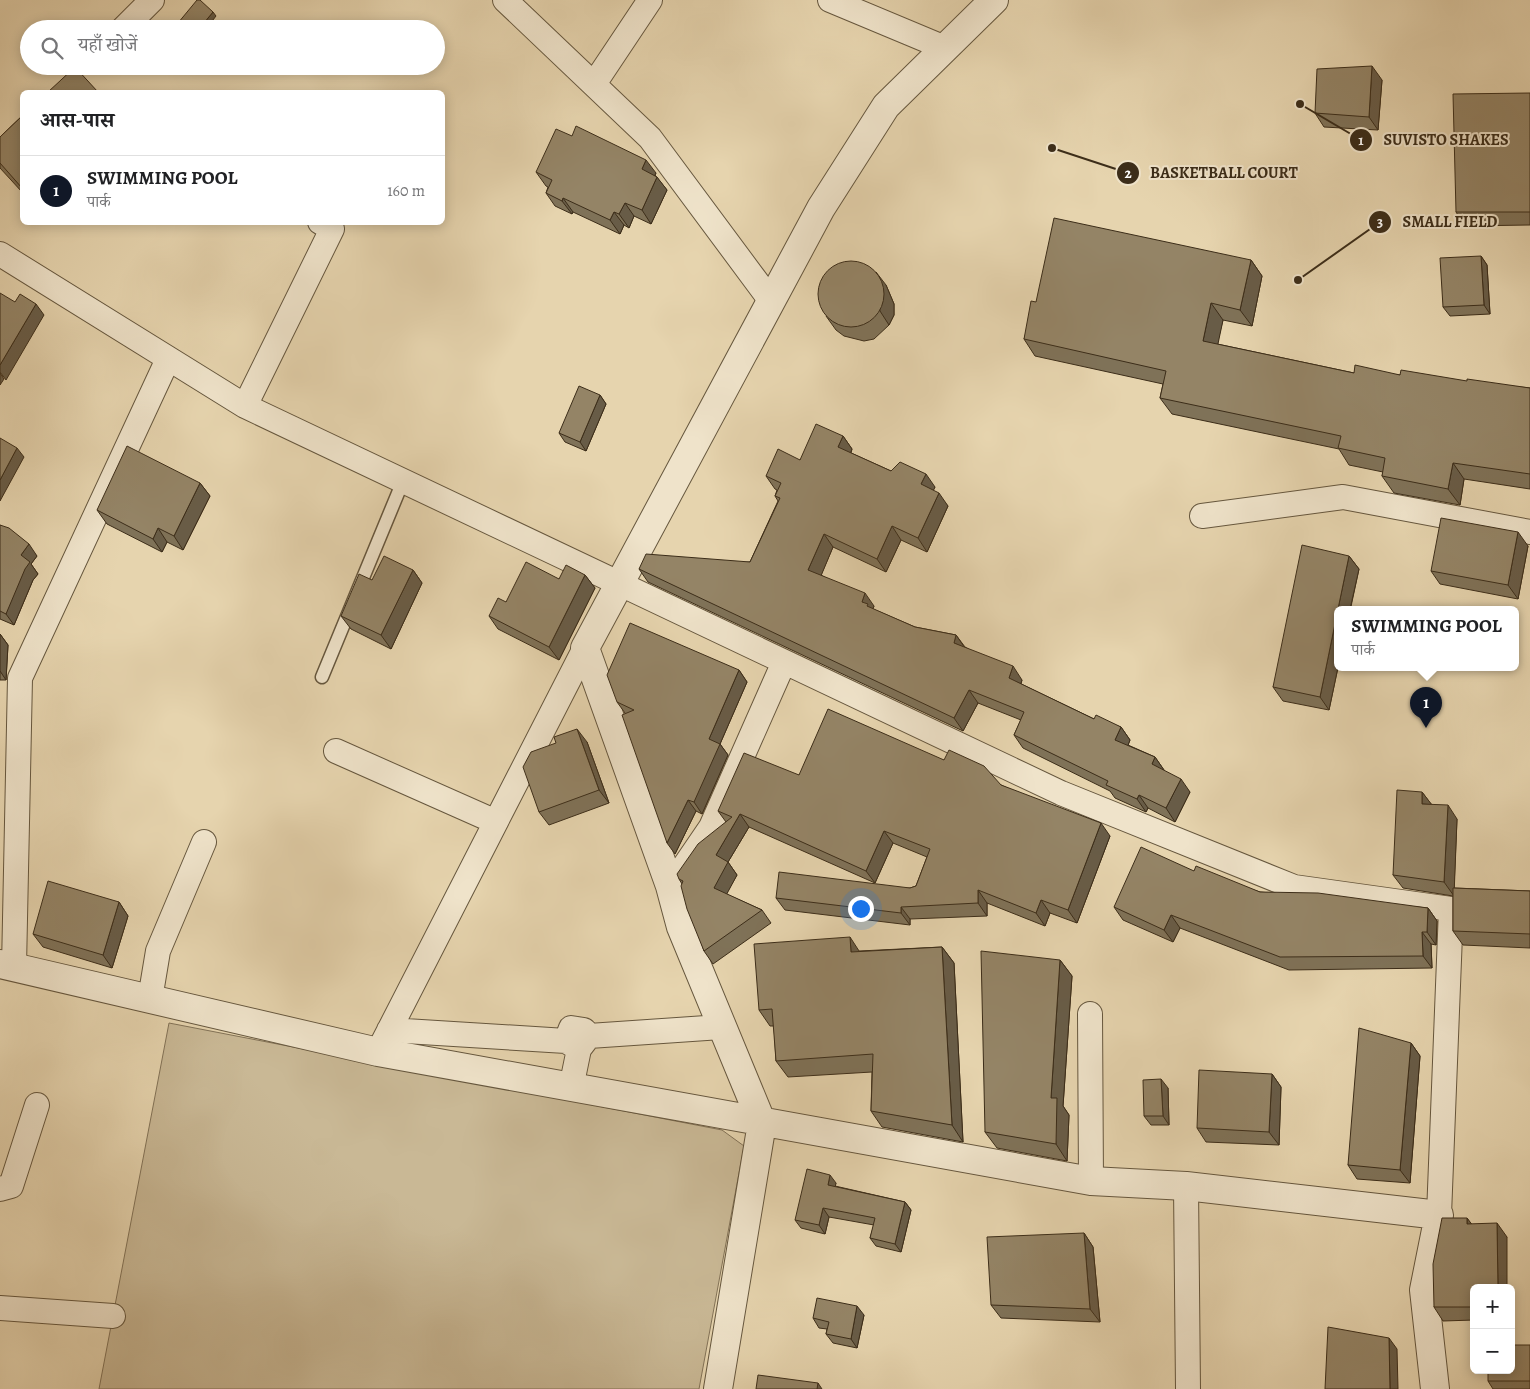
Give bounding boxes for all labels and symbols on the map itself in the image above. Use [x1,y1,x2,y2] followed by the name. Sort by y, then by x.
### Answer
[1349,124,1519,155] callout: SUVISTO SHAKES
[1383,129,1509,151] text: SUVISTO SHAKES
[1358,130,1364,150] text: 1
[1115,157,1308,188] callout: BASKETBALL COURT
[1150,162,1298,184] text: BASKETBALL COURT
[1124,163,1132,183] text: 2
[1368,206,1508,237] callout: SMALL FIELD
[1403,211,1497,233] text: SMALL FIELD
[1377,212,1383,232] text: 3
[1410,687,1442,728] pin: 1
[848,896,874,922] your location

